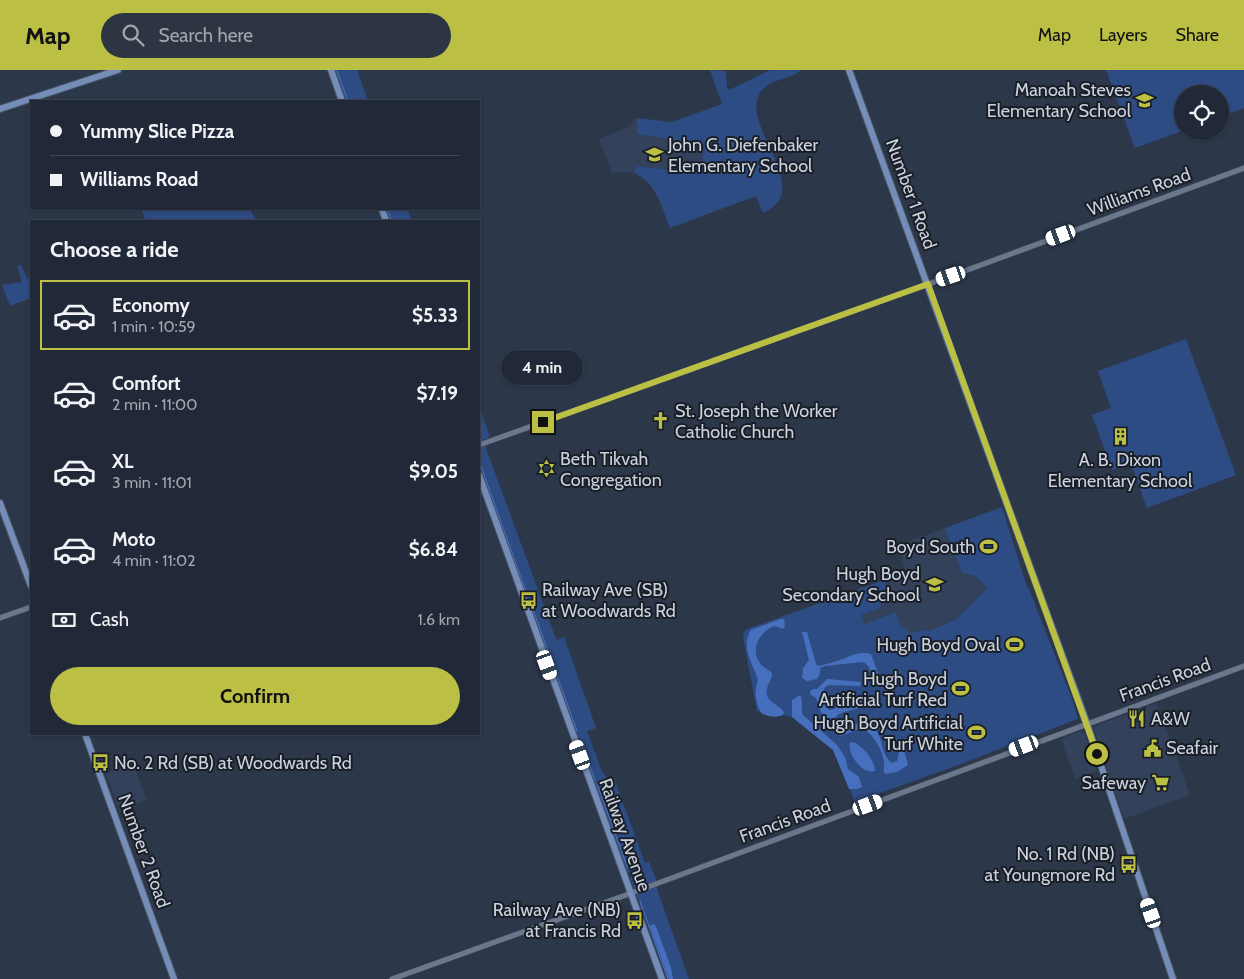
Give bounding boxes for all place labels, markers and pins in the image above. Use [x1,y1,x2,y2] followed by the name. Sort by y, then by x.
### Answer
[987,79,1132,122] place label: Manoah Steves Elementary School
[1135,90,1155,110] school or university icon: Manoah Steves Elementary School
[667,134,819,177] place label: John G. Diefenbaker Elementary School
[644,145,664,165] school or university icon: John G. Diefenbaker Elementary School
[675,400,838,443] place label: St. Joseph the Worker Catholic Church
[651,411,671,431] church icon: St. Joseph the Worker Catholic Church
[1110,427,1130,447] building icon: A. B. Dixon Elementary School
[560,448,662,491] place label: Beth Tikvah Congregation
[1048,449,1193,492] place label: A. B. Dixon Elementary School
[536,459,556,479] synagogue icon: Beth Tikvah Congregation
[886,536,975,558] place label: Boyd South
[979,537,999,557] sports icon: Boyd South
[782,563,921,606] place label: Hugh Boyd Secondary School
[924,574,944,594] school or university icon: Hugh Boyd Secondary School
[542,579,676,622] place label: Railway Ave (SB) at Woodwards Rd
[518,590,538,610] bus stop icon: Railway Ave (SB) at Woodwards Rd
[876,634,1001,656] place label: Hugh Boyd Oval
[1004,635,1024,655] sports icon: Hugh Boyd Oval
[819,668,947,711] place label: Hugh Boyd Artificial Turf Red
[951,679,971,699] sports icon: Hugh Boyd Artificial Turf Red
[1151,708,1190,730] place label: A&W
[1127,709,1147,729] restaurant icon: A&W
[814,712,964,755] place label: Hugh Boyd Artificial Turf White
[967,723,987,743] sports icon: Hugh Boyd Artificial Turf White
[1166,737,1219,759] place label: Seafair
[1142,738,1162,758] public building icon: Seafair
[114,752,352,774] place label: No. 2 Rd (SB) at Woodwards Rd
[90,753,110,773] bus stop icon: No. 2 Rd (SB) at Woodwards Rd
[1082,772,1146,794] place label: Safeway
[1150,773,1170,793] supermarket icon: Safeway
[984,843,1115,886] place label: No. 1 Rd (NB) at Youngmore Rd
[1119,854,1139,874] bus stop icon: No. 1 Rd (NB) at Youngmore Rd
[493,899,621,942] place label: Railway Ave (NB) at Francis Rd
[625,910,645,930] bus stop icon: Railway Ave (NB) at Francis Rd

